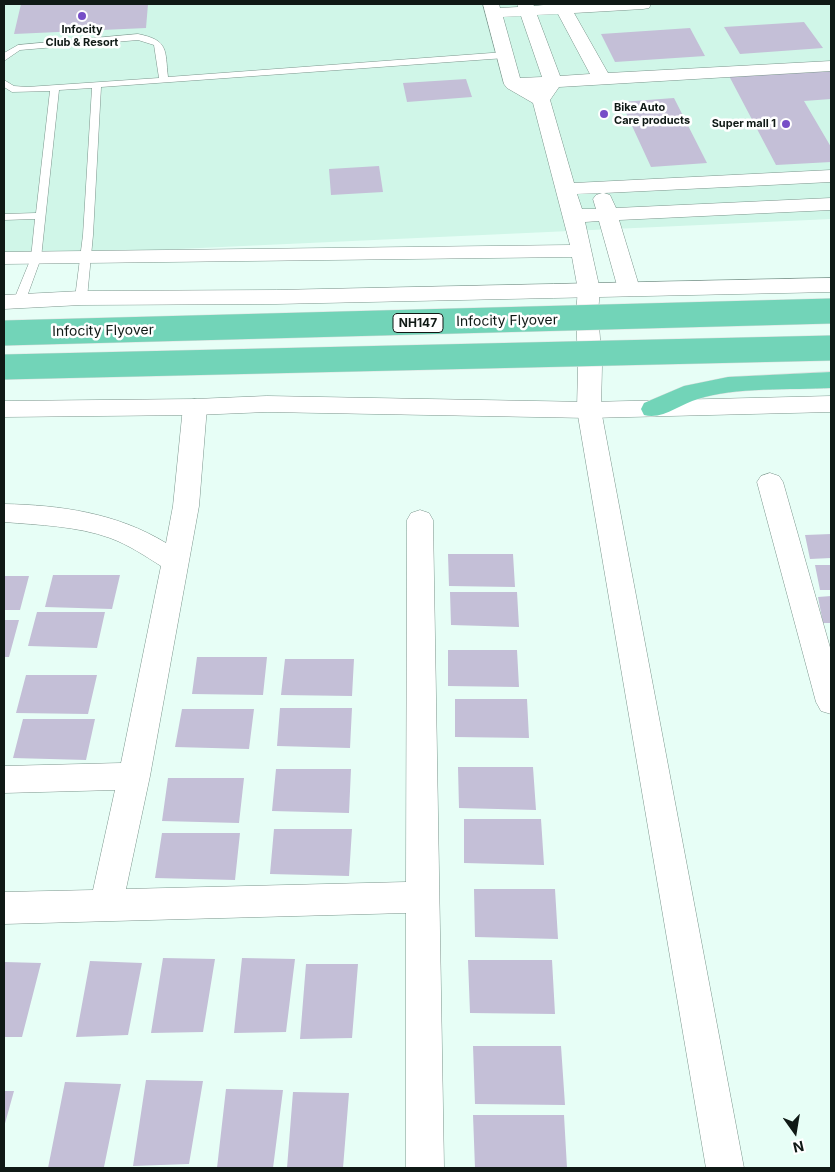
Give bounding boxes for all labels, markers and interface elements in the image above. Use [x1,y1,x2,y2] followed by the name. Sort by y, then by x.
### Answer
[76,10,88,22] marker: Infocity Club & Resort
[46,23,118,49] place label: Infocity Club & Resort
[614,101,690,127] place label: Bike Auto Care products
[598,108,610,120] marker: Bike Auto Care products
[712,117,776,131] place label: Super mall 1
[780,118,792,130] marker: Super mall 1
[456,312,558,330] street label: Infocity Flyover
[393,314,443,332] road number: NH147
[52,322,154,340] street label: Infocity Flyover
[770,1107,820,1157] north arrow
[791,1138,806,1157] text: N

